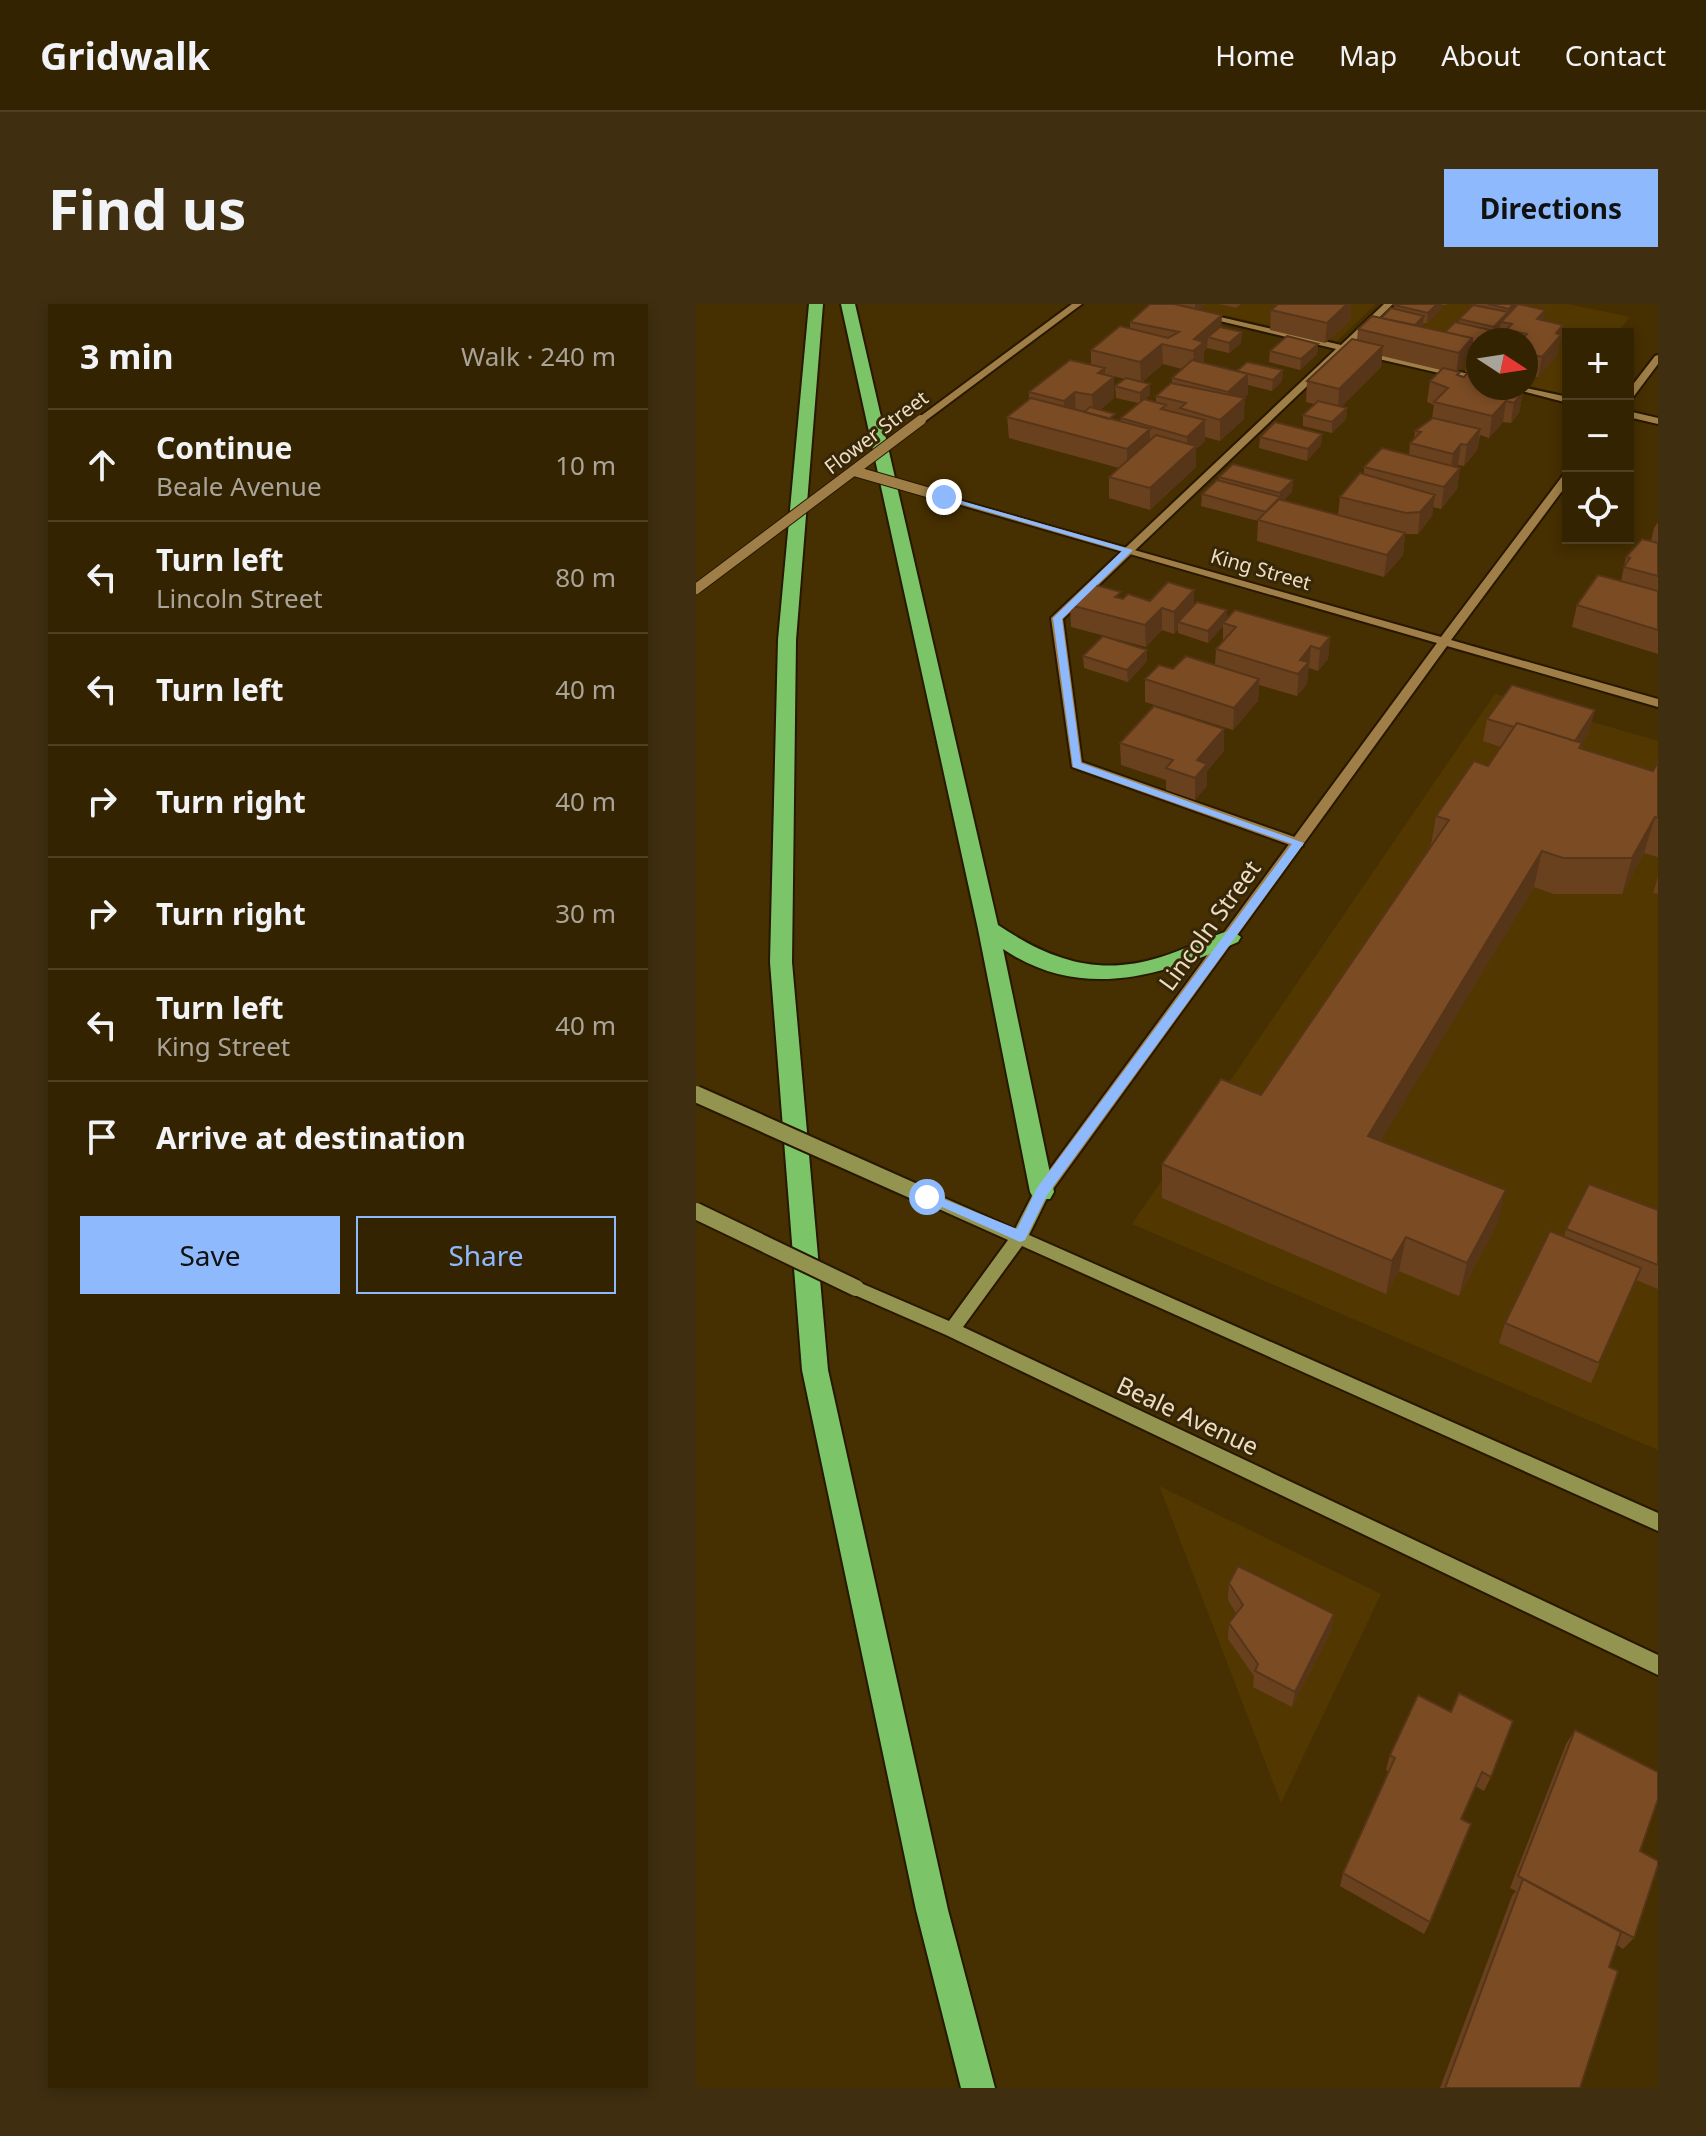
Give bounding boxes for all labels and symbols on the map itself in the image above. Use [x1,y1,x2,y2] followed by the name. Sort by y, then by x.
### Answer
[1466,328,1538,400] north arrow
[819,384,933,480] street label: Flower Street
[926,479,962,515] route end
[1208,542,1314,596] street label: King Street
[1150,853,1268,997] street label: Lincoln Street
[909,1179,945,1215] route start
[1112,1368,1264,1462] street label: Beale Avenue

